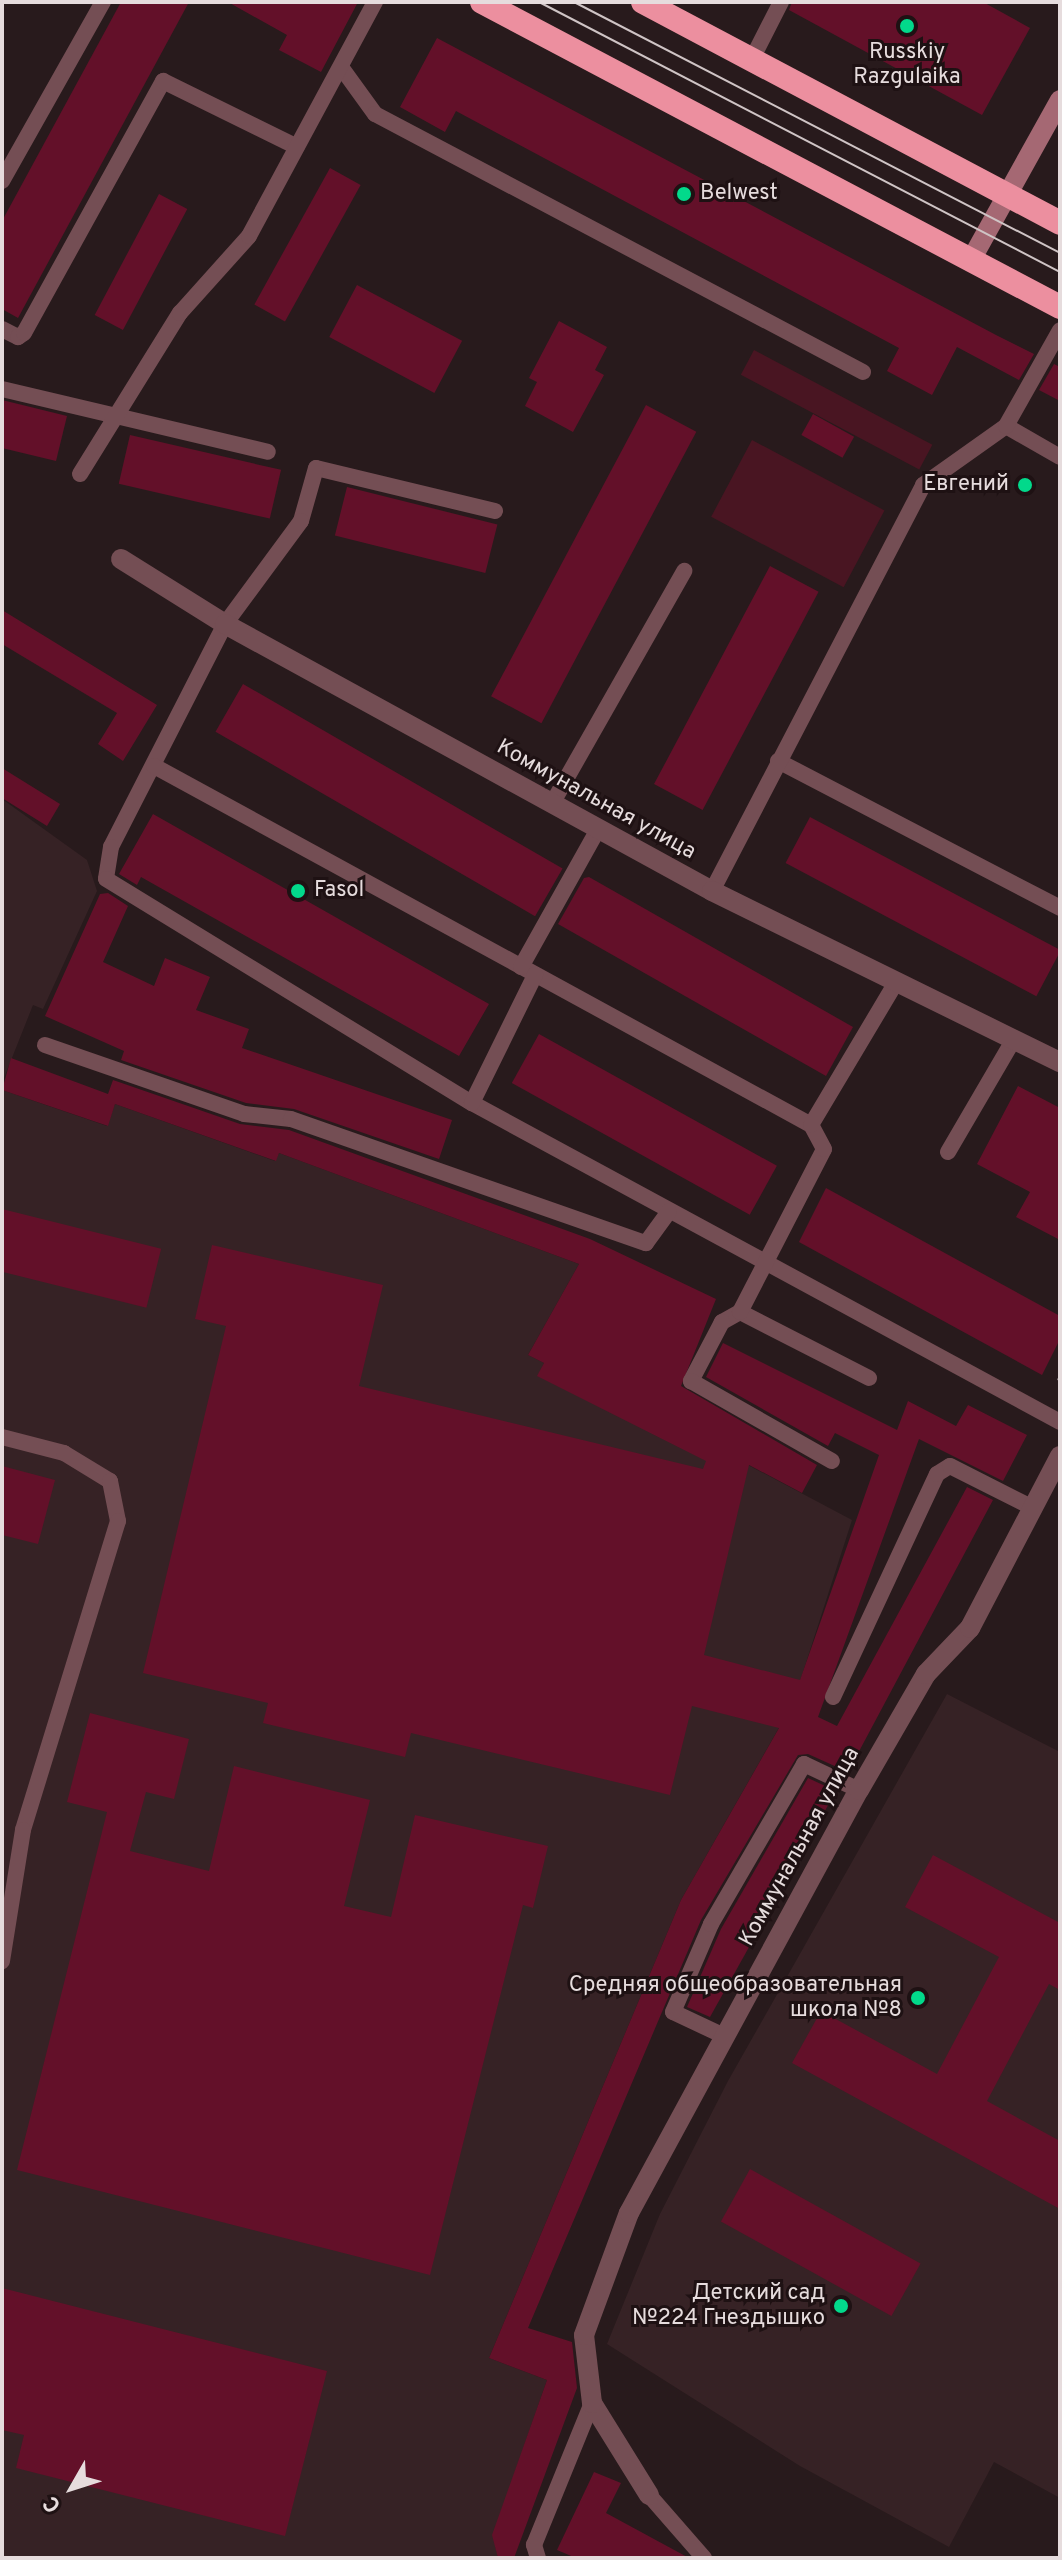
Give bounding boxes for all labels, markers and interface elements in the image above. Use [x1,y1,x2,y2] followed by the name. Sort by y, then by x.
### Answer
[898,17,916,35] marker: Russkiy Razgulaika
[853,39,961,90] place label: Russkiy Razgulaika
[700,181,778,207] place label: Belwest
[675,185,693,203] marker: Belwest
[923,472,1009,498] place label: Евгений
[1016,476,1034,494] marker: Евгений
[492,734,700,866] street label: Коммунальная улица
[314,878,364,904] place label: Fasol
[289,882,307,900] marker: Fasol
[734,1743,866,1951] street label: Коммунальная улица
[569,1972,902,2024] place label: Средняя общеобразовательная школа №8
[909,1989,927,2007] marker: Средняя общеобразовательная школа №8
[632,2280,825,2332] place label: Детский сад №224 Гнездышко
[832,2297,850,2315] marker: Детский сад №224 Гнездышко
[32,2448,112,2528] north arrow
[38,2489,68,2517] text: С

